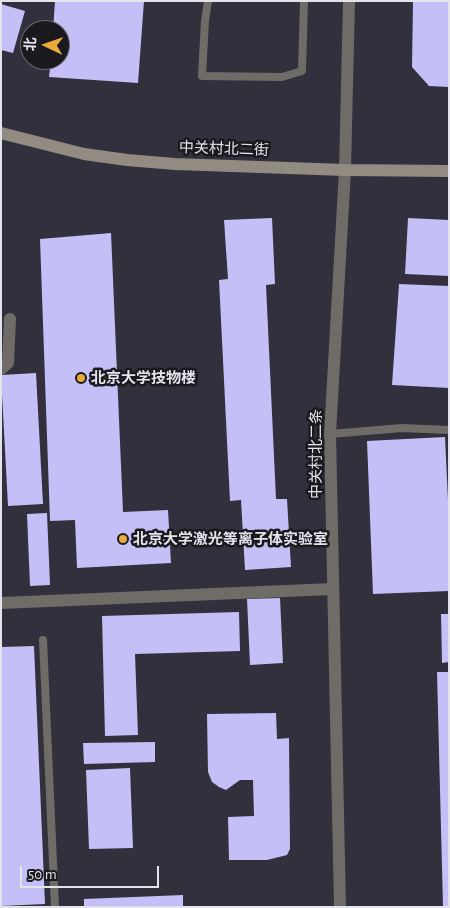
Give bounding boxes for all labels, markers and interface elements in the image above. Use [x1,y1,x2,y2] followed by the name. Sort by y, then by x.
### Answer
[20,20,70,70] north arrow
[24,37,38,52] text: 北
[179,138,269,160] street label: 中关村北二街
[91,369,196,387] place label: 北京大学技物楼
[75,372,87,384] marker: 北京大学技物楼
[307,409,325,499] street label: 中关村北二条
[133,530,328,548] place label: 北京大学激光等离子体实验室
[117,533,129,545] marker: 北京大学激光等离子体实验室
[22,856,161,888] scale bar
[28,867,57,882] text: 50 m

